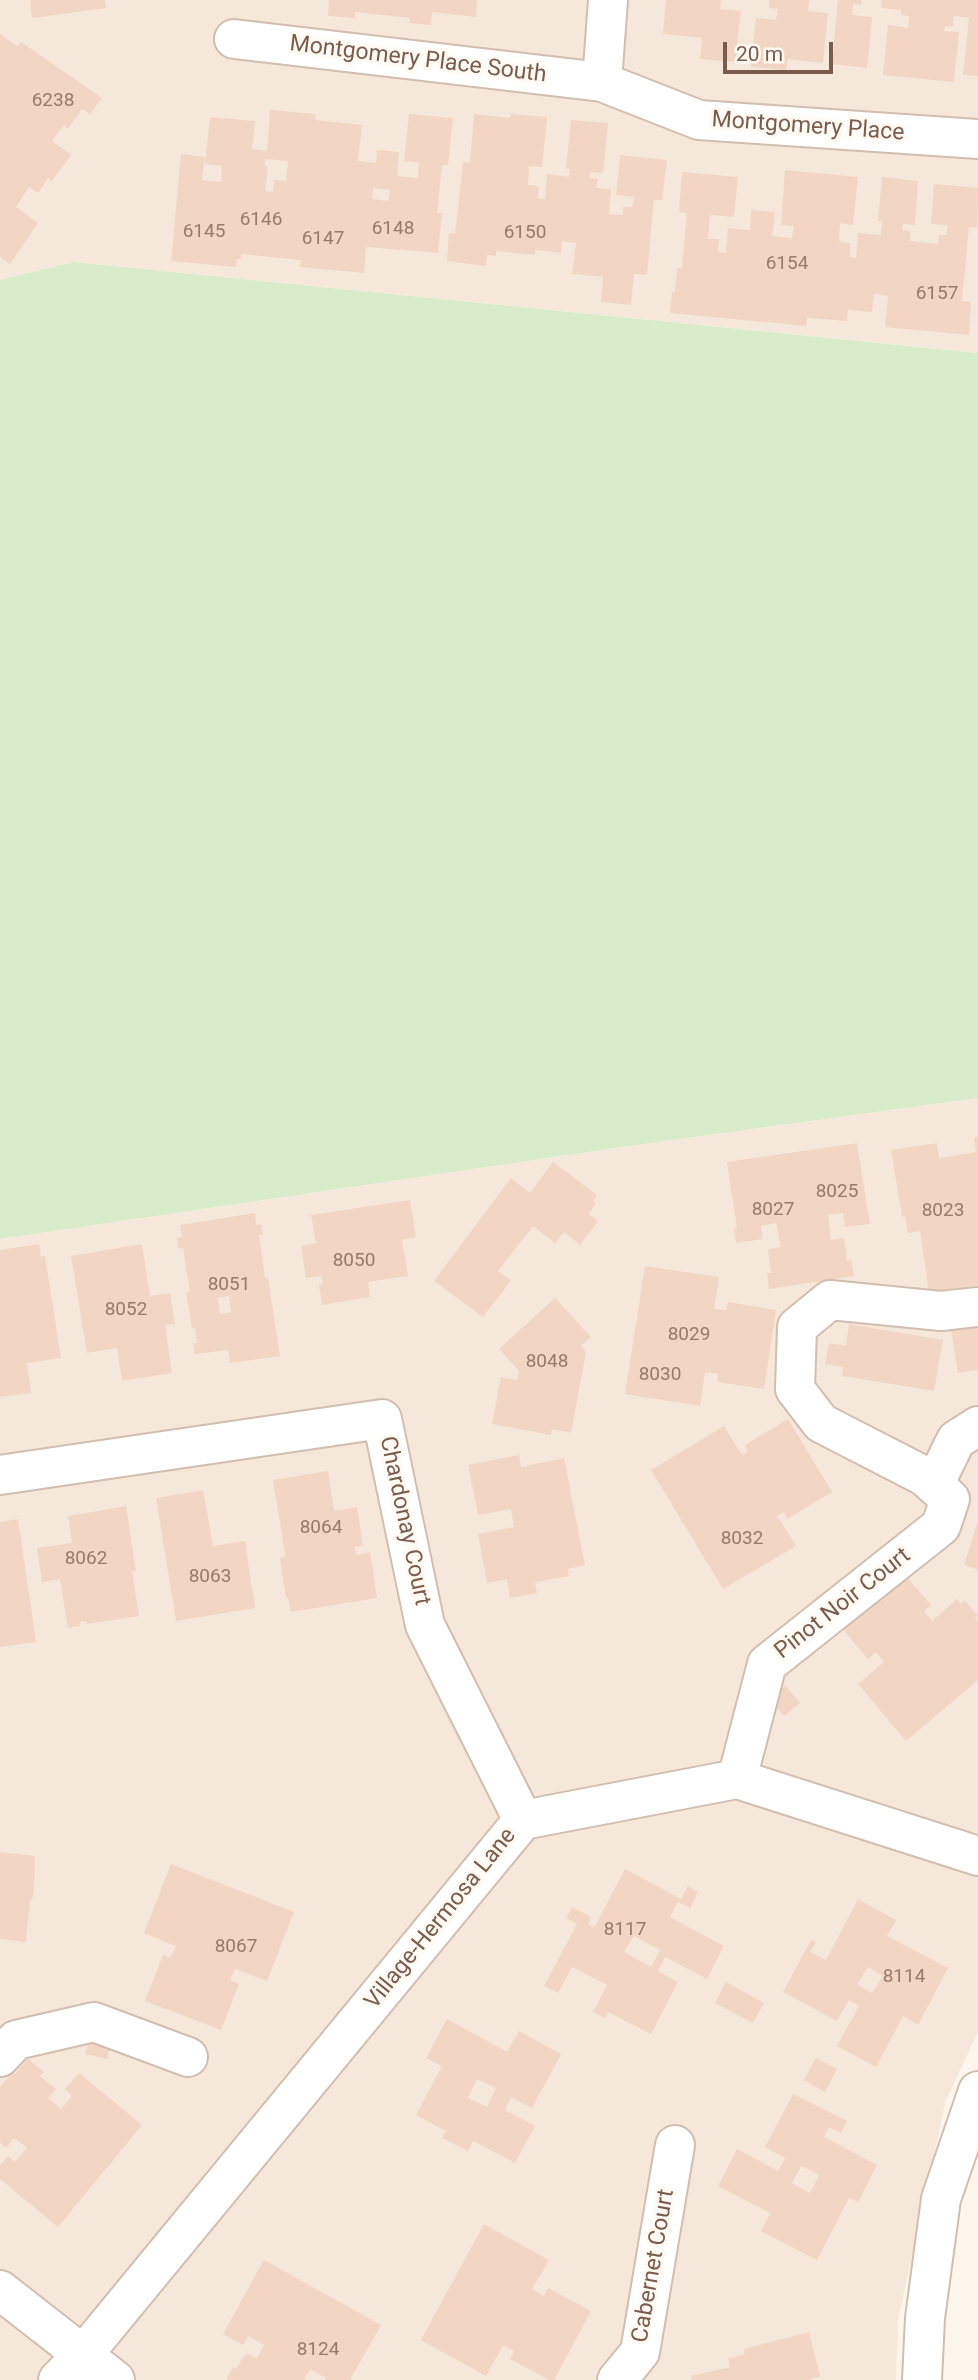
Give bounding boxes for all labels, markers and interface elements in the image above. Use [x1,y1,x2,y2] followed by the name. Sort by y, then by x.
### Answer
[726,28,836,72] scale bar
[288,31,548,89] street label: Montgomery Place South
[736,42,783,66] text: 20 m
[32,90,74,112] house number: 6238
[711,106,905,148] street label: Montgomery Place
[240,209,282,231] house number: 6146
[372,218,414,240] house number: 6148
[183,221,225,243] house number: 6145
[504,222,546,244] house number: 6150
[302,228,344,250] house number: 6147
[766,253,808,275] house number: 6154
[916,283,958,305] house number: 6157
[816,1181,858,1203] house number: 8025
[752,1199,794,1221] house number: 8027
[922,1200,964,1222] house number: 8023
[333,1250,375,1272] house number: 8050
[208,1274,250,1296] house number: 8051
[105,1299,147,1321] house number: 8052
[668,1324,710,1346] house number: 8029
[526,1351,568,1373] house number: 8048
[639,1364,681,1386] house number: 8030
[373,1434,435,1608] street label: Chardonay Court
[300,1517,342,1539] house number: 8064
[721,1528,763,1550] house number: 8032
[770,1543,916,1665] street label: Pinot Noir Court
[65,1548,107,1570] house number: 8062
[189,1566,231,1588] house number: 8063
[359,1823,523,2015] street label: Village-Hermosa Lane
[604,1919,646,1941] house number: 8117
[215,1936,257,1958] house number: 8067
[883,1966,925,1988] house number: 8114
[627,2187,681,2345] street label: Cabernet Court
[297,2339,339,2361] house number: 8124

